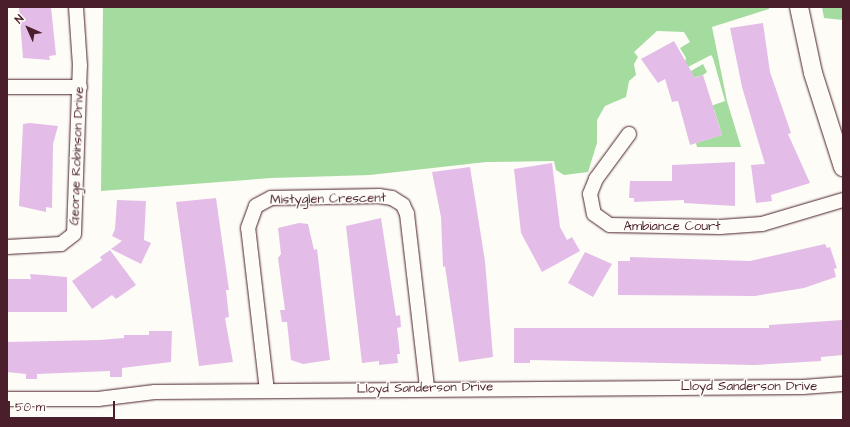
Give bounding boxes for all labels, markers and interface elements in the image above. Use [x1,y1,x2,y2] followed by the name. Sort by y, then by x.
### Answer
[8,8,48,48] north arrow
[11,11,27,27] text: N
[67,86,87,226] street label: George Robinson Drive
[270,190,386,208] street label: Mistyglen Crescent
[624,218,720,234] street label: Ambiance Court
[681,378,817,394] street label: Lloyd Sanderson Drive
[357,379,493,397] street label: Lloyd Sanderson Drive
[10,393,117,419] scale bar
[15,399,45,416] text: 50 m

